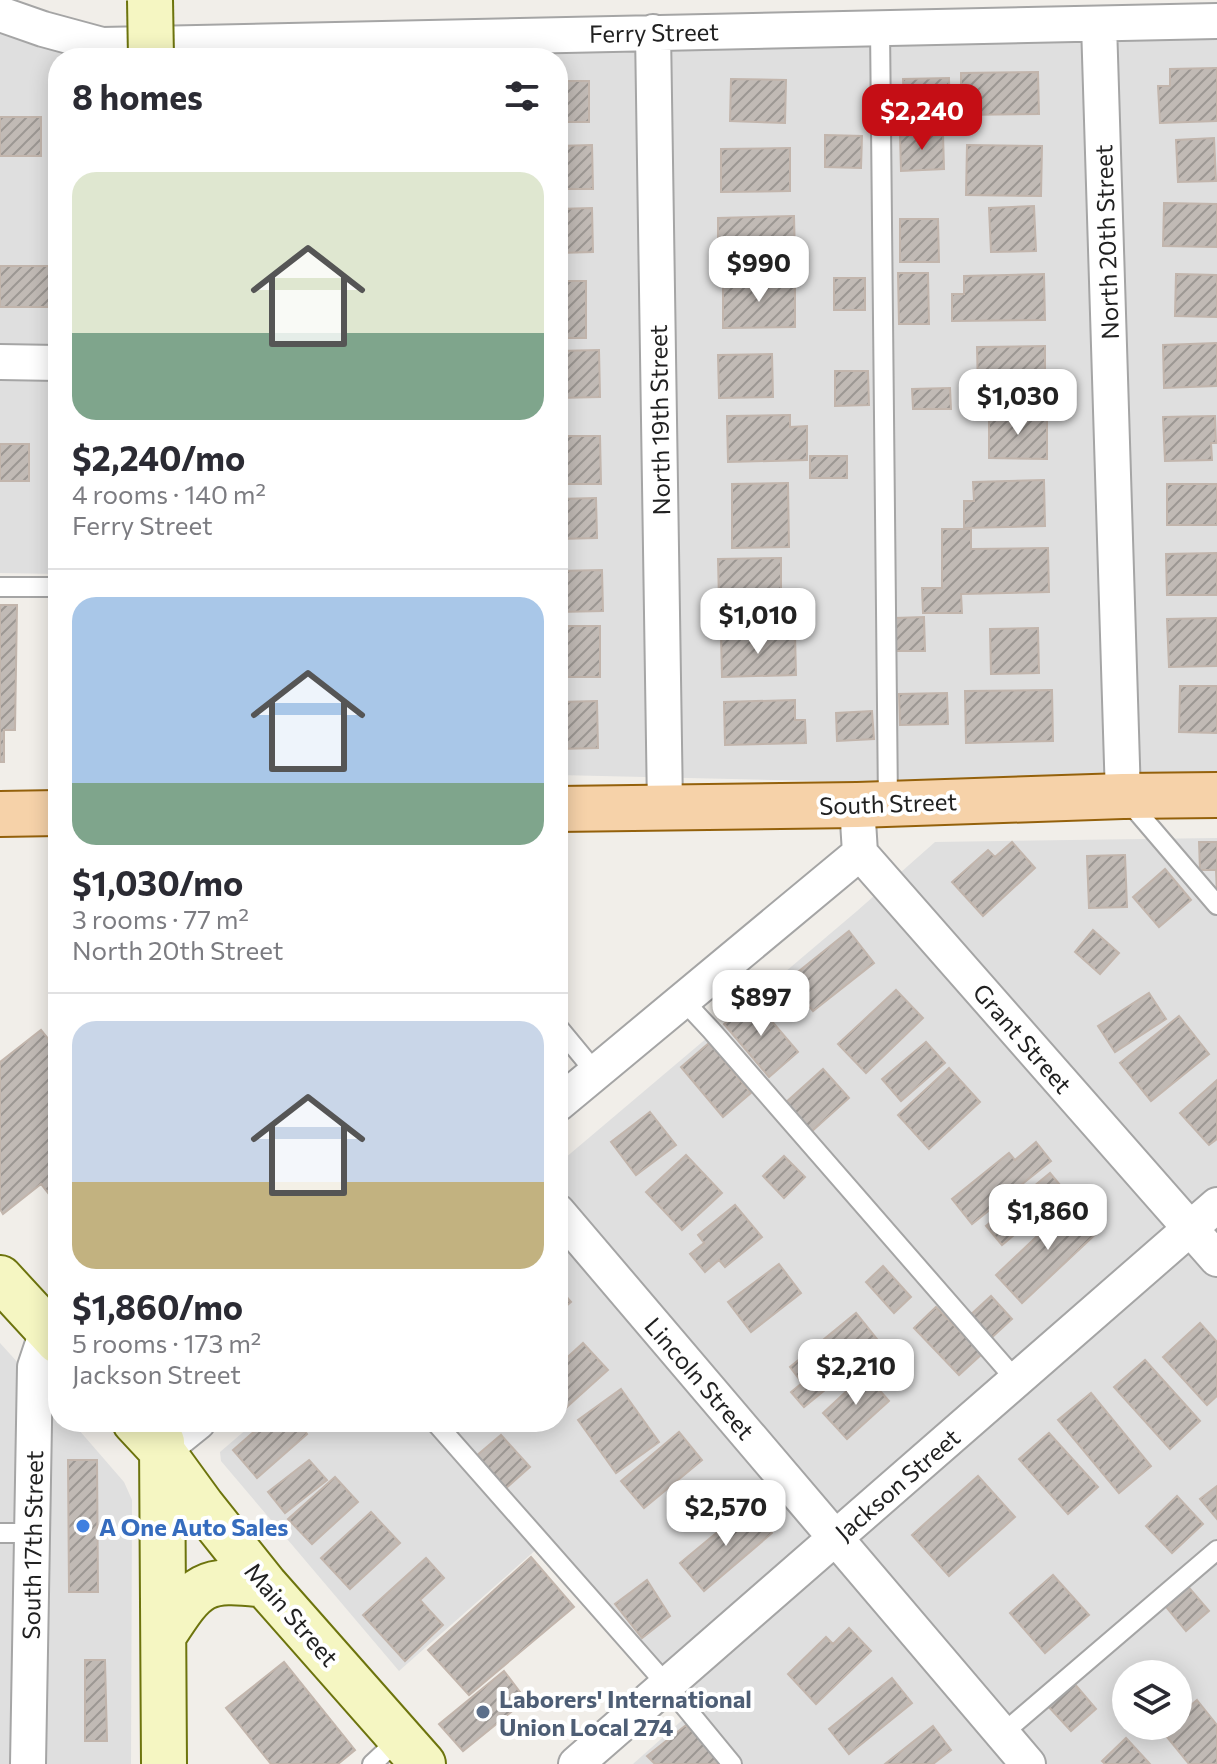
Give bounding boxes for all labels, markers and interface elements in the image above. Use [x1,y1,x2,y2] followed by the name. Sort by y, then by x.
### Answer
[589,16,719,48] street label: Ferry Street
[500,74,544,118] icon: filters
[72,75,203,117] text: 8 homes
[857,84,987,152] pin: $2,240
[880,94,964,125] text: $2,240
[1088,144,1124,340] street label: North 20th Street
[236,224,380,368] icon: home
[712,236,806,304] pin: $990
[727,246,791,277] text: $990
[643,324,675,516] street label: North 19th Street
[953,369,1083,437] pin: $1,030
[977,379,1059,410] text: $1,030
[72,436,245,478] text: $2,240/mo
[72,478,266,509] text: 4 rooms · 140 m²
[72,509,213,540] text: Ferry Street
[693,588,823,656] pin: $1,010
[718,598,798,629] text: $1,010
[236,649,380,793] icon: home
[819,786,958,820] street label: South Street
[72,861,243,903] text: $1,030/mo
[72,903,249,934] text: 3 rooms · 77 m²
[72,934,283,965] text: North 20th Street
[714,970,808,1038] pin: $897
[968,977,1078,1099] street label: Grant Street
[730,980,792,1011] text: $897
[236,1073,380,1217] icon: home
[983,1184,1113,1252] pin: $1,860
[1007,1194,1089,1225] text: $1,860
[72,1285,243,1327] text: $1,860/mo
[639,1311,761,1445] street label: Lincoln Street
[72,1327,261,1358] text: 5 rooms · 173 m²
[791,1339,921,1407] pin: $2,210
[816,1349,896,1380] text: $2,210
[72,1358,241,1389] text: Jackson Street
[829,1422,965,1546] street label: Jackson Street
[16,1450,48,1640] street label: South 17th Street
[661,1480,791,1548] pin: $2,570
[685,1490,767,1521] text: $2,570
[99,1512,289,1541] place label: A One Auto Sales
[74,1517,92,1535] marker: A One Auto Sales
[239,1556,345,1672] street label: Main Street
[1112,1660,1192,1740] map controls
[1112,1660,1192,1740] button: layers
[499,1684,752,1741] place label: Laborers' International Union Local 274
[474,1703,492,1721] marker: Laborers' International Union Local 274

